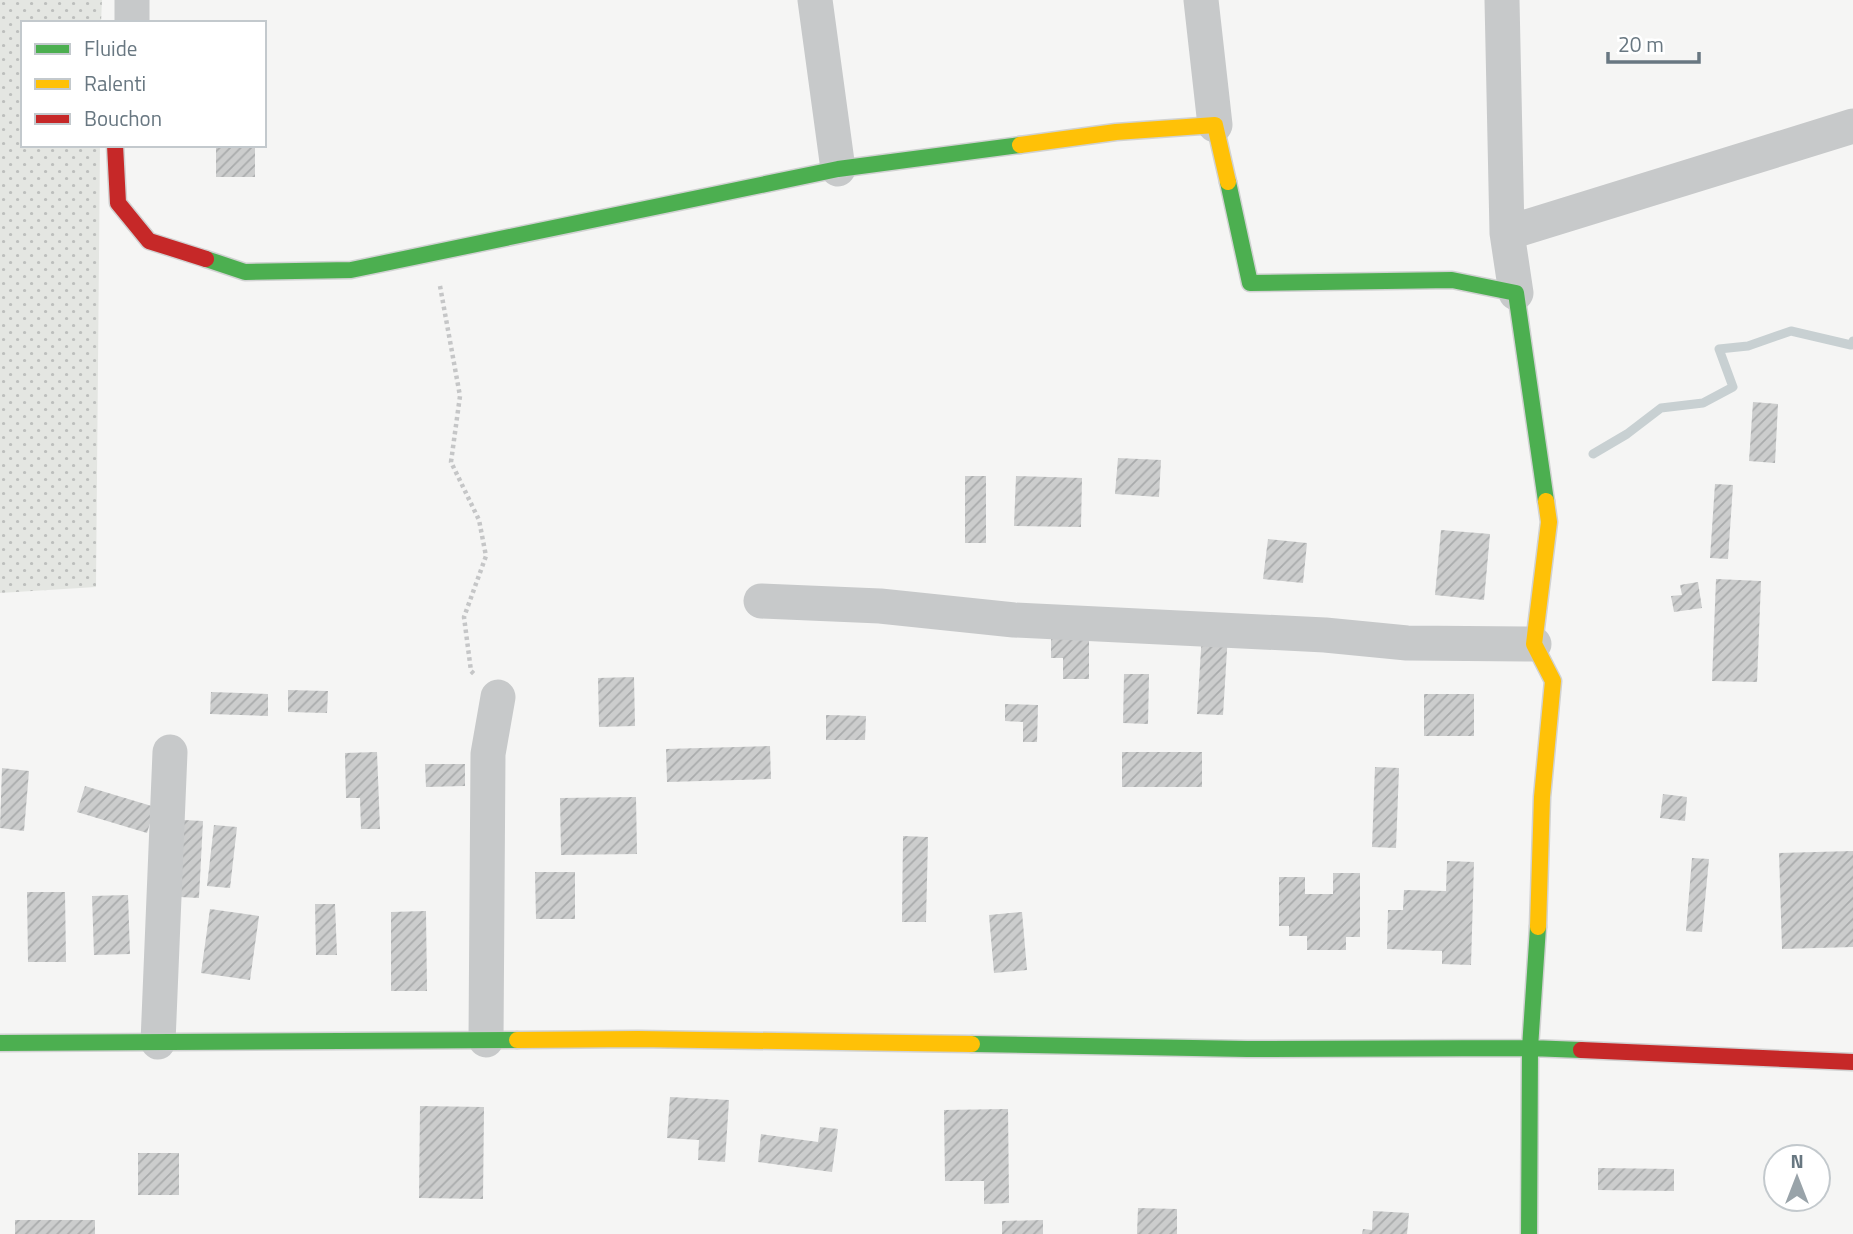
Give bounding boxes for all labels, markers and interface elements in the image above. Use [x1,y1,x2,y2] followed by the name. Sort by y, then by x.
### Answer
[21,21,266,147] legend
[1608,21,1699,65] scale bar
[1618,28,1664,60] text: 20 m
[84,32,137,64] text: Fluide
[84,67,146,99] text: Ralenti
[84,102,162,134] text: Bouchon
[1762,1143,1832,1213] north arrow
[1790,1146,1804,1175] text: N

